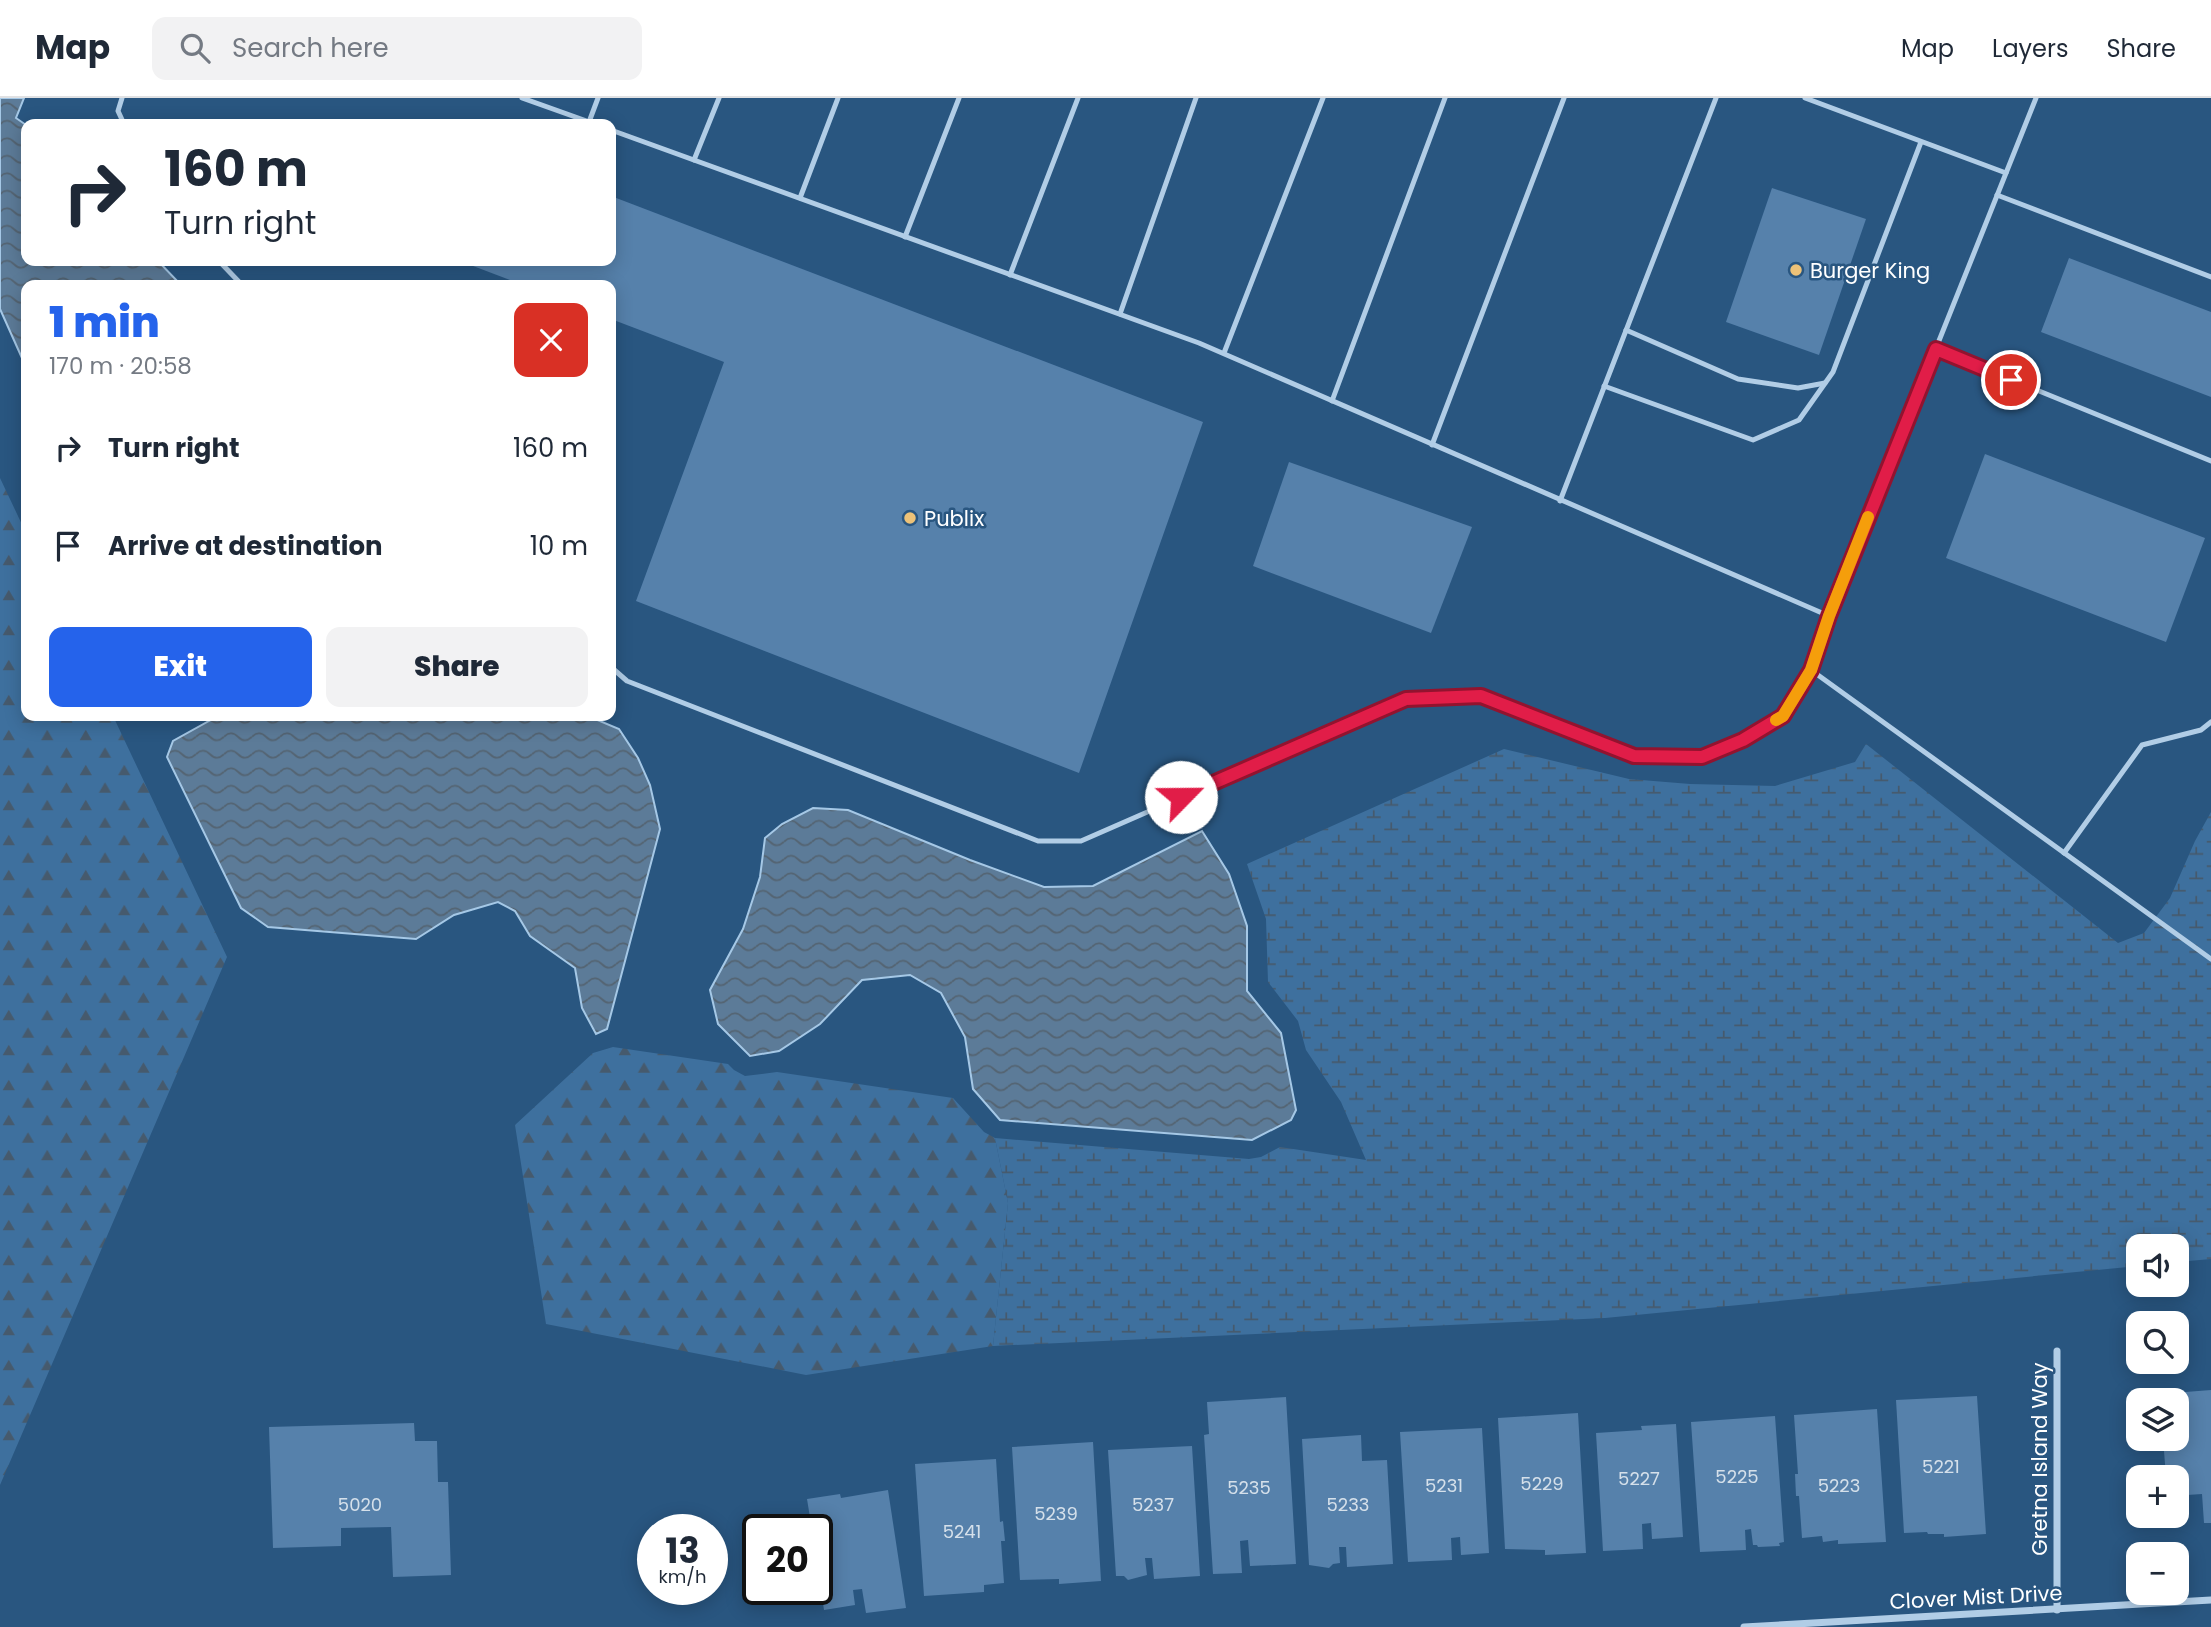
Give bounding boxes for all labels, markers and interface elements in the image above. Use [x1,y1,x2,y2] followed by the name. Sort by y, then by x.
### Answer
[152,17,642,80] search box
[35,24,110,71] text: Map
[176,29,214,67] icon: search
[232,30,389,66] text: Search here
[1901,32,1954,65] text: Map
[1992,32,2068,65] text: Layers
[2106,32,2176,65] text: Share
[164,135,308,203] text: 160 m
[49,147,140,238] icon: right
[164,200,316,245] text: Turn right
[1810,256,1930,285] place label: Burger King
[1788,262,1804,278] marker: Burger King
[49,293,160,352] text: 1 min
[514,303,588,377] button: close
[49,350,192,382] text: 170 m · 20:58
[1981,350,2041,410] pin
[1992,361,2030,399] icon: arrive
[49,429,87,467] icon: right
[108,430,240,466] text: Turn right
[513,430,588,466] text: 160 m
[924,504,984,533] place label: Publix
[902,510,918,526] marker: Publix
[49,527,87,565] icon: arrive
[108,528,383,564] text: Arrive at destination
[530,528,588,564] text: 10 m
[49,627,312,707] button: Exit
[326,627,588,707] button: Share
[1144,760,1218,834] position arrow
[2126,1234,2189,1605] map controls
[2126,1234,2189,1297] button: sound
[2126,1311,2189,1374] button: search
[2025,1362,2054,1556] street label: Gretna Island Way
[2126,1388,2189,1451] button: layers
[1922,1454,1960,1479] house number: 5221
[1715,1464,1759,1489] house number: 5225
[2126,1465,2189,1528] button: +
[1618,1466,1660,1491] house number: 5227
[1520,1471,1564,1496] house number: 5229
[1425,1473,1463,1498] house number: 5231
[1818,1473,1860,1498] house number: 5223
[1227,1475,1271,1500] house number: 5235
[338,1492,382,1517] house number: 5020
[1132,1492,1174,1517] house number: 5237
[1327,1492,1369,1517] house number: 5233
[1034,1501,1078,1526] house number: 5239
[742,1514,833,1605] speed limit sign: 20
[943,1519,981,1544] house number: 5241
[665,1526,700,1575] text: 13
[2126,1542,2189,1605] button: −
[659,1564,706,1589] text: km/h
[1889,1578,2063,1616] street label: Clover Mist Drive

